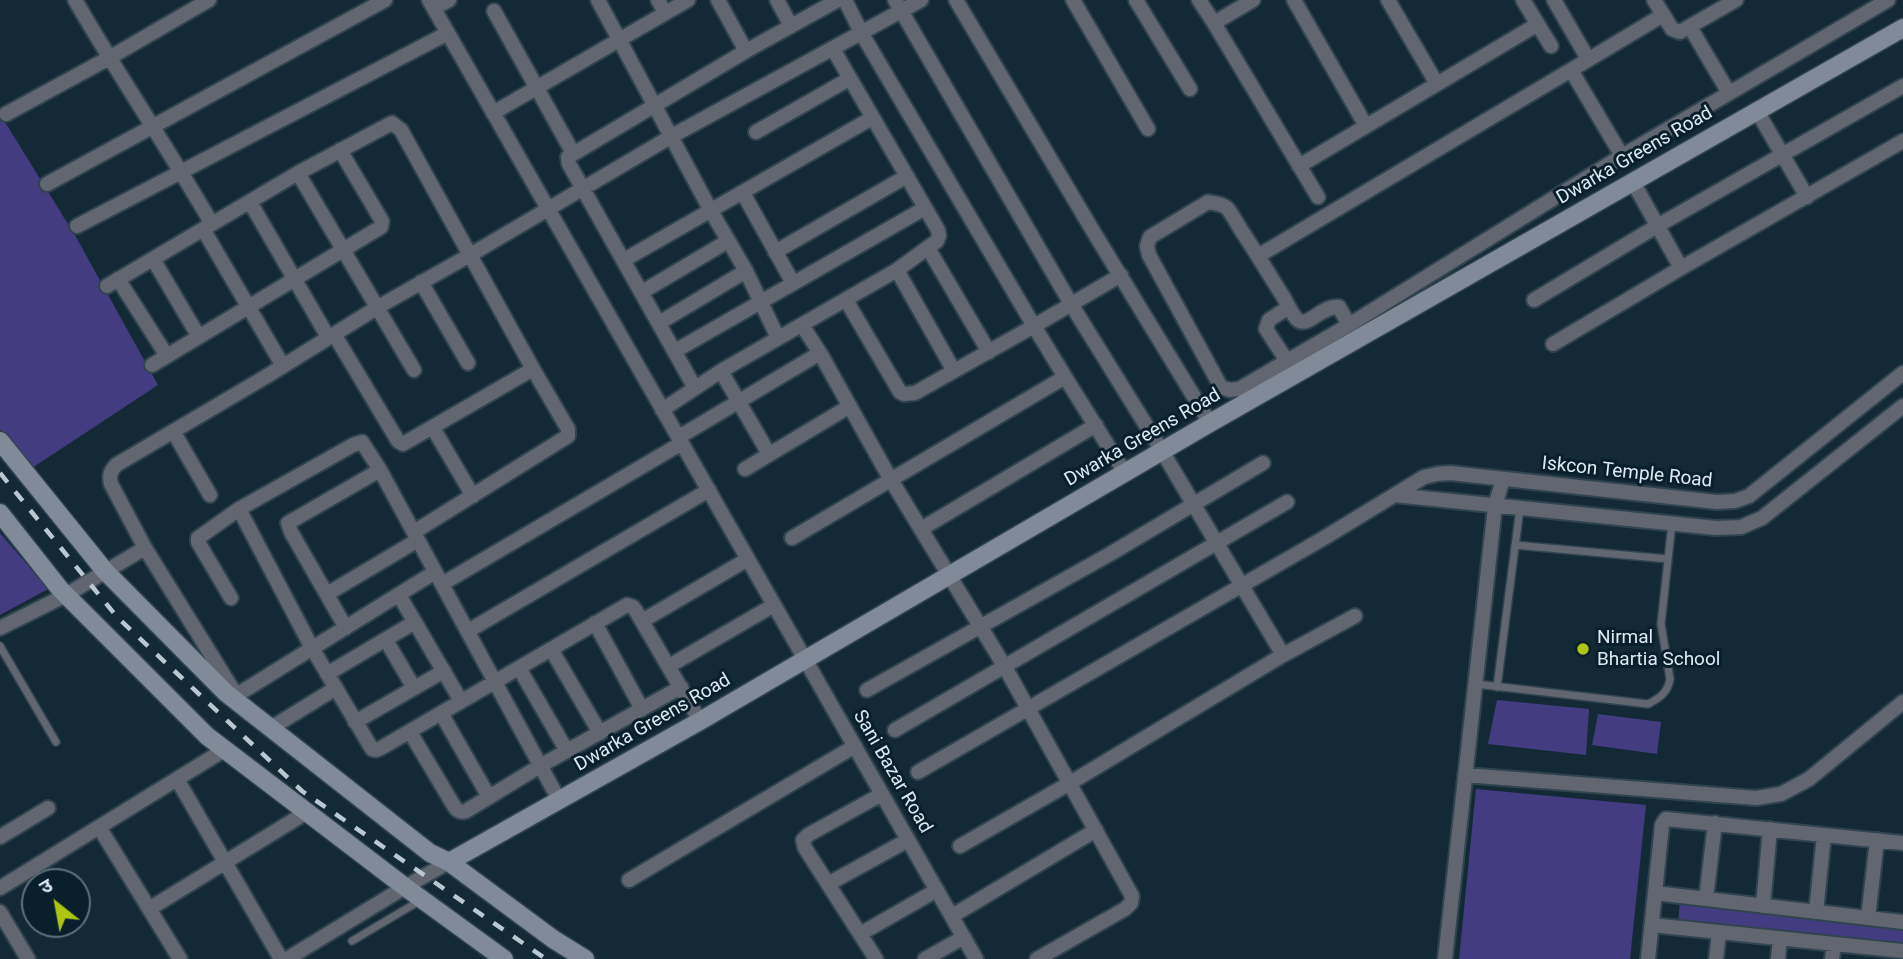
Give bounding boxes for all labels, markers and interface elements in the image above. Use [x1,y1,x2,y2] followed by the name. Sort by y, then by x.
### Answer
[1553,102,1717,210] street label: Dwarka Greens Road
[1061,384,1225,492] street label: Dwarka Greens Road
[1541,453,1713,493] street label: Iskcon Temple Road
[1597,627,1720,671] place label: Nirmal Bhartia School
[1575,641,1591,657] marker: Nirmal Bhartia School
[571,669,735,777] street label: Dwarka Greens Road
[848,706,936,838] street label: Sani Bazar Road
[21,868,91,938] north arrow
[35,874,57,899] text: उ

